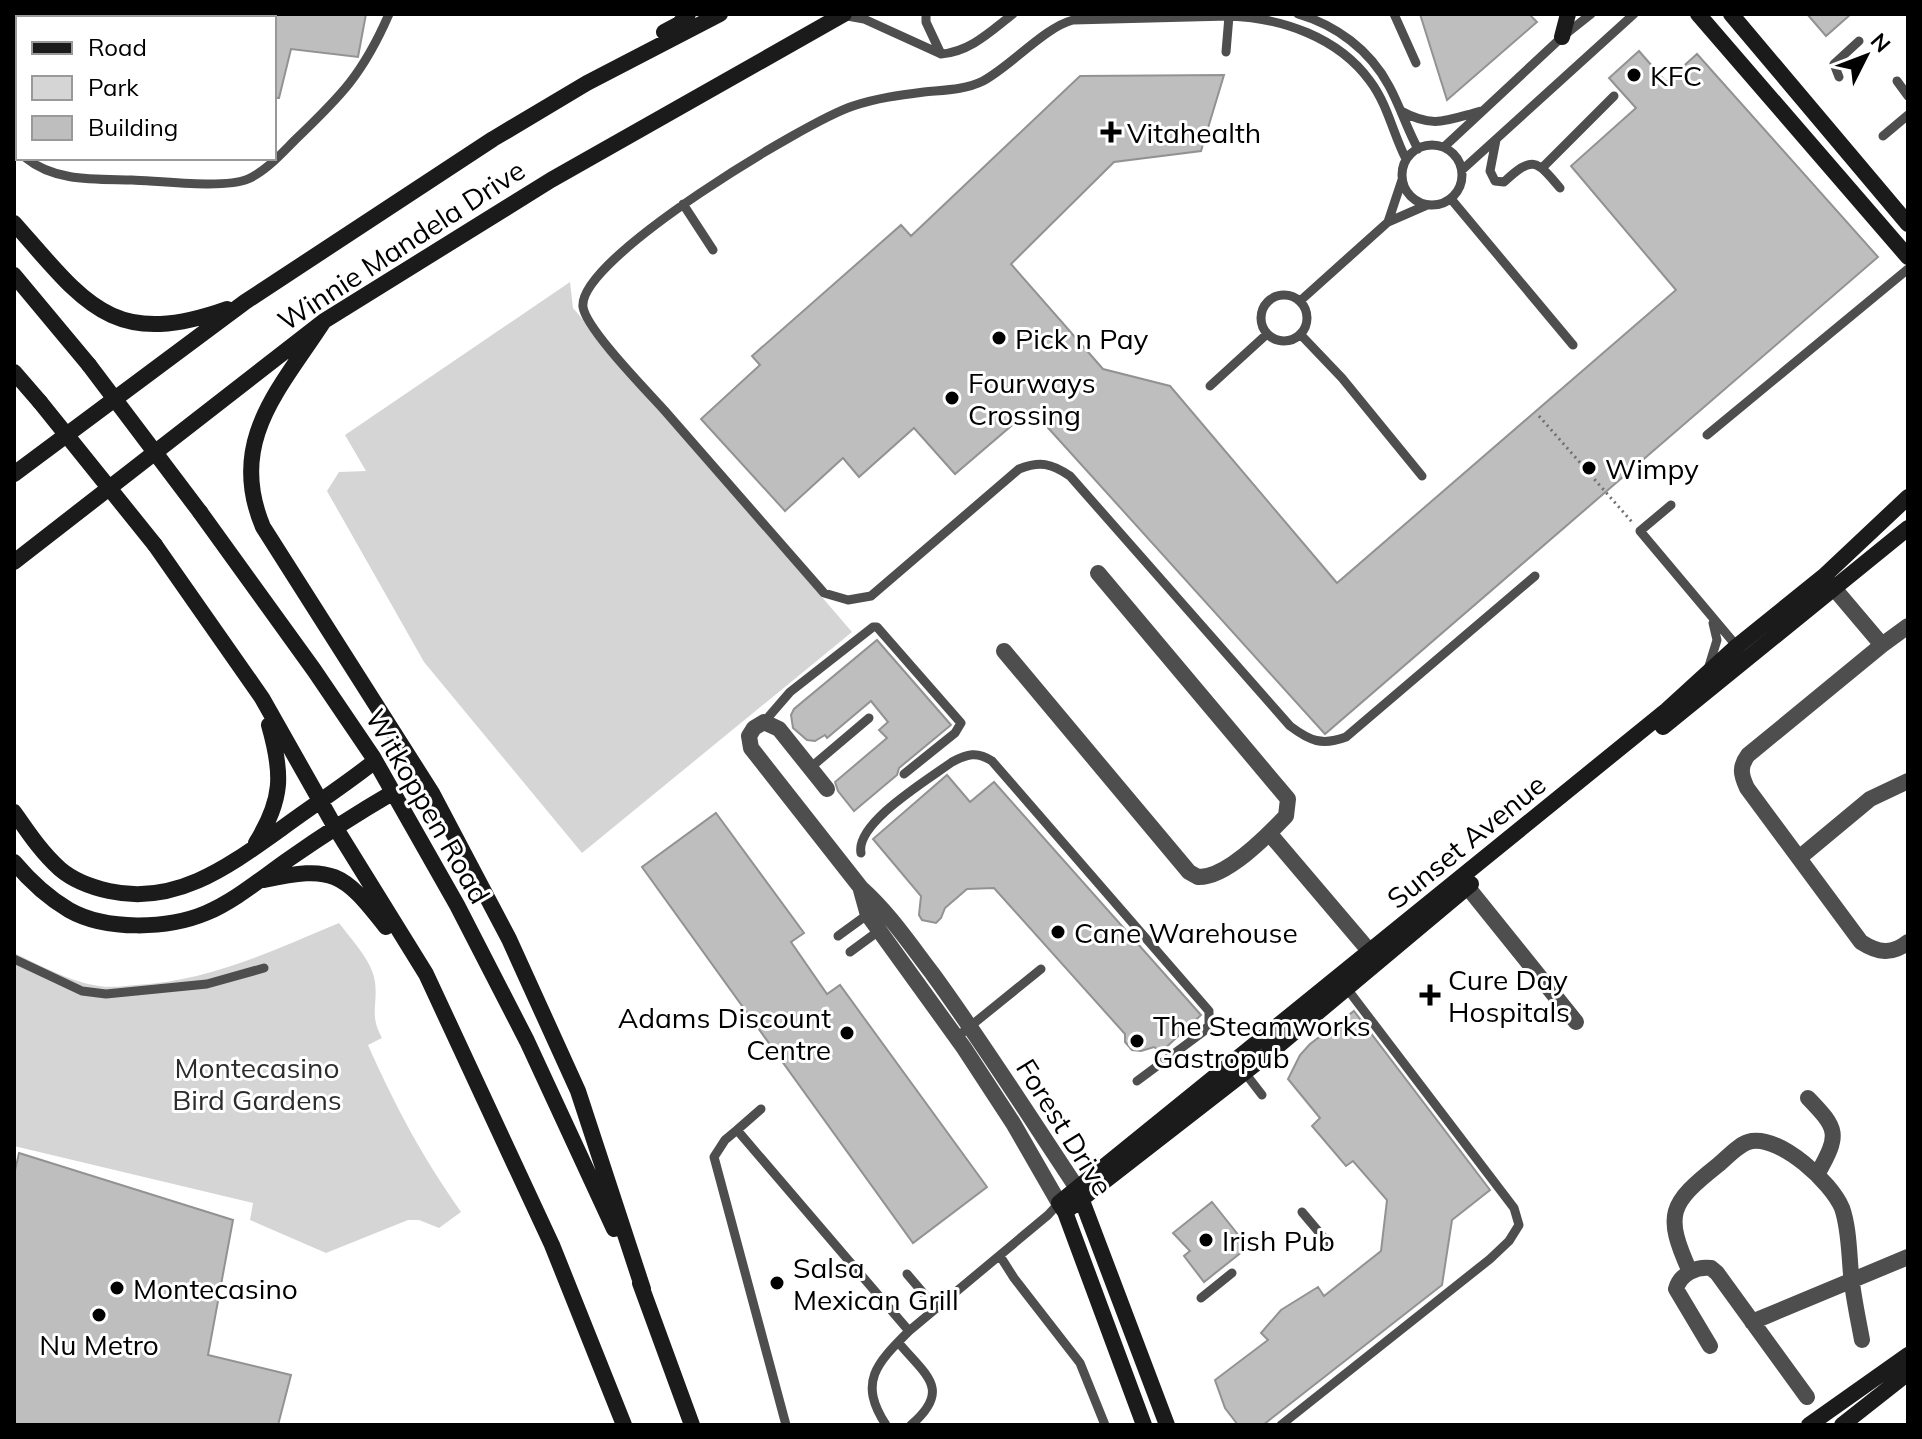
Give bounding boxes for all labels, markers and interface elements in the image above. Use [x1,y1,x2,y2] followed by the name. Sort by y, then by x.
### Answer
[16,16,276,160] legend
[1826,16,1906,96] north arrow
[1865,27,1897,58] text: N
[88,32,147,62] text: Road
[1650,58,1702,93] place label: KFC
[1625,66,1643,84] marker: KFC
[88,72,139,102] text: Park
[88,112,178,142] text: Building
[1127,115,1261,150] place label: Vitahealth
[1102,123,1120,141] marker: Vitahealth
[271,152,531,338] street label: Winnie Mandela Drive
[1015,321,1148,356] place label: Pick n Pay
[990,329,1008,347] marker: Pick n Pay
[968,365,1096,432] place label: Fourways Crossing
[943,389,961,407] marker: Fourways Crossing
[1605,451,1699,486] place label: Wimpy
[1580,459,1598,477] marker: Wimpy
[358,702,498,910] street label: Witkoppen Road
[1380,766,1552,916] street label: Sunset Avenue
[1074,915,1298,950] place label: Cane Warehouse
[1049,923,1067,941] marker: Cane Warehouse
[1448,962,1570,1029] place label: Cure Day Hospitals
[1419,984,1441,1006] marker: Cure Day Hospitals
[618,1000,831,1067] place label: Adams Discount Centre
[1153,1008,1371,1075] place label: The Steamworks Gastropub
[838,1024,856,1042] marker: Adams Discount Centre
[1128,1032,1146,1050] marker: The Steamworks Gastropub
[172,1050,342,1117] park label: Montecasino Bird Gardens
[1009,1052,1121,1202] street label: Forest Drive
[1222,1223,1335,1258] place label: Irish Pub
[1197,1231,1215,1249] marker: Irish Pub
[793,1250,959,1317] place label: Salsa Mexican Grill
[133,1271,298,1306] place label: Montecasino
[768,1274,786,1292] marker: Salsa Mexican Grill
[108,1279,126,1297] marker: Montecasino
[90,1306,108,1324] marker: Nu Metro
[39,1327,159,1362] place label: Nu Metro

